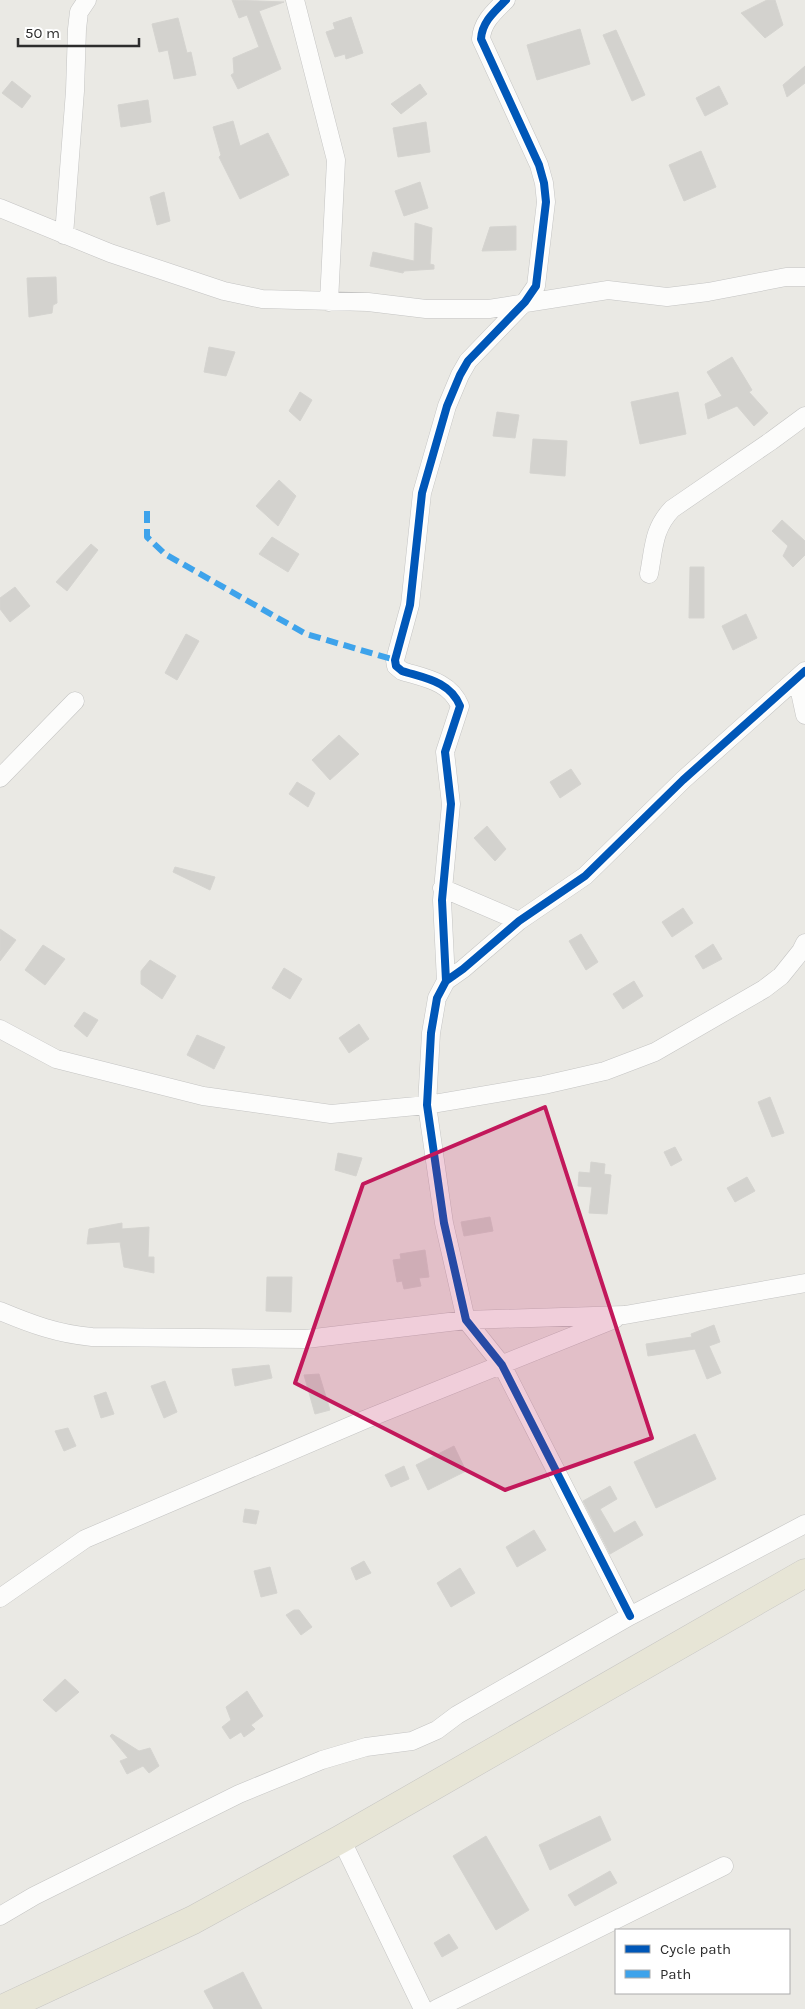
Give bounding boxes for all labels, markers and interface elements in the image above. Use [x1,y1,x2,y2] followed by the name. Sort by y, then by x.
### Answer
[18,15,139,47] scale bar
[25,24,60,42] text: 50 m
[615,1929,790,1994] legend
[660,1940,731,1958] text: Cycle path
[660,1965,691,1983] text: Path

